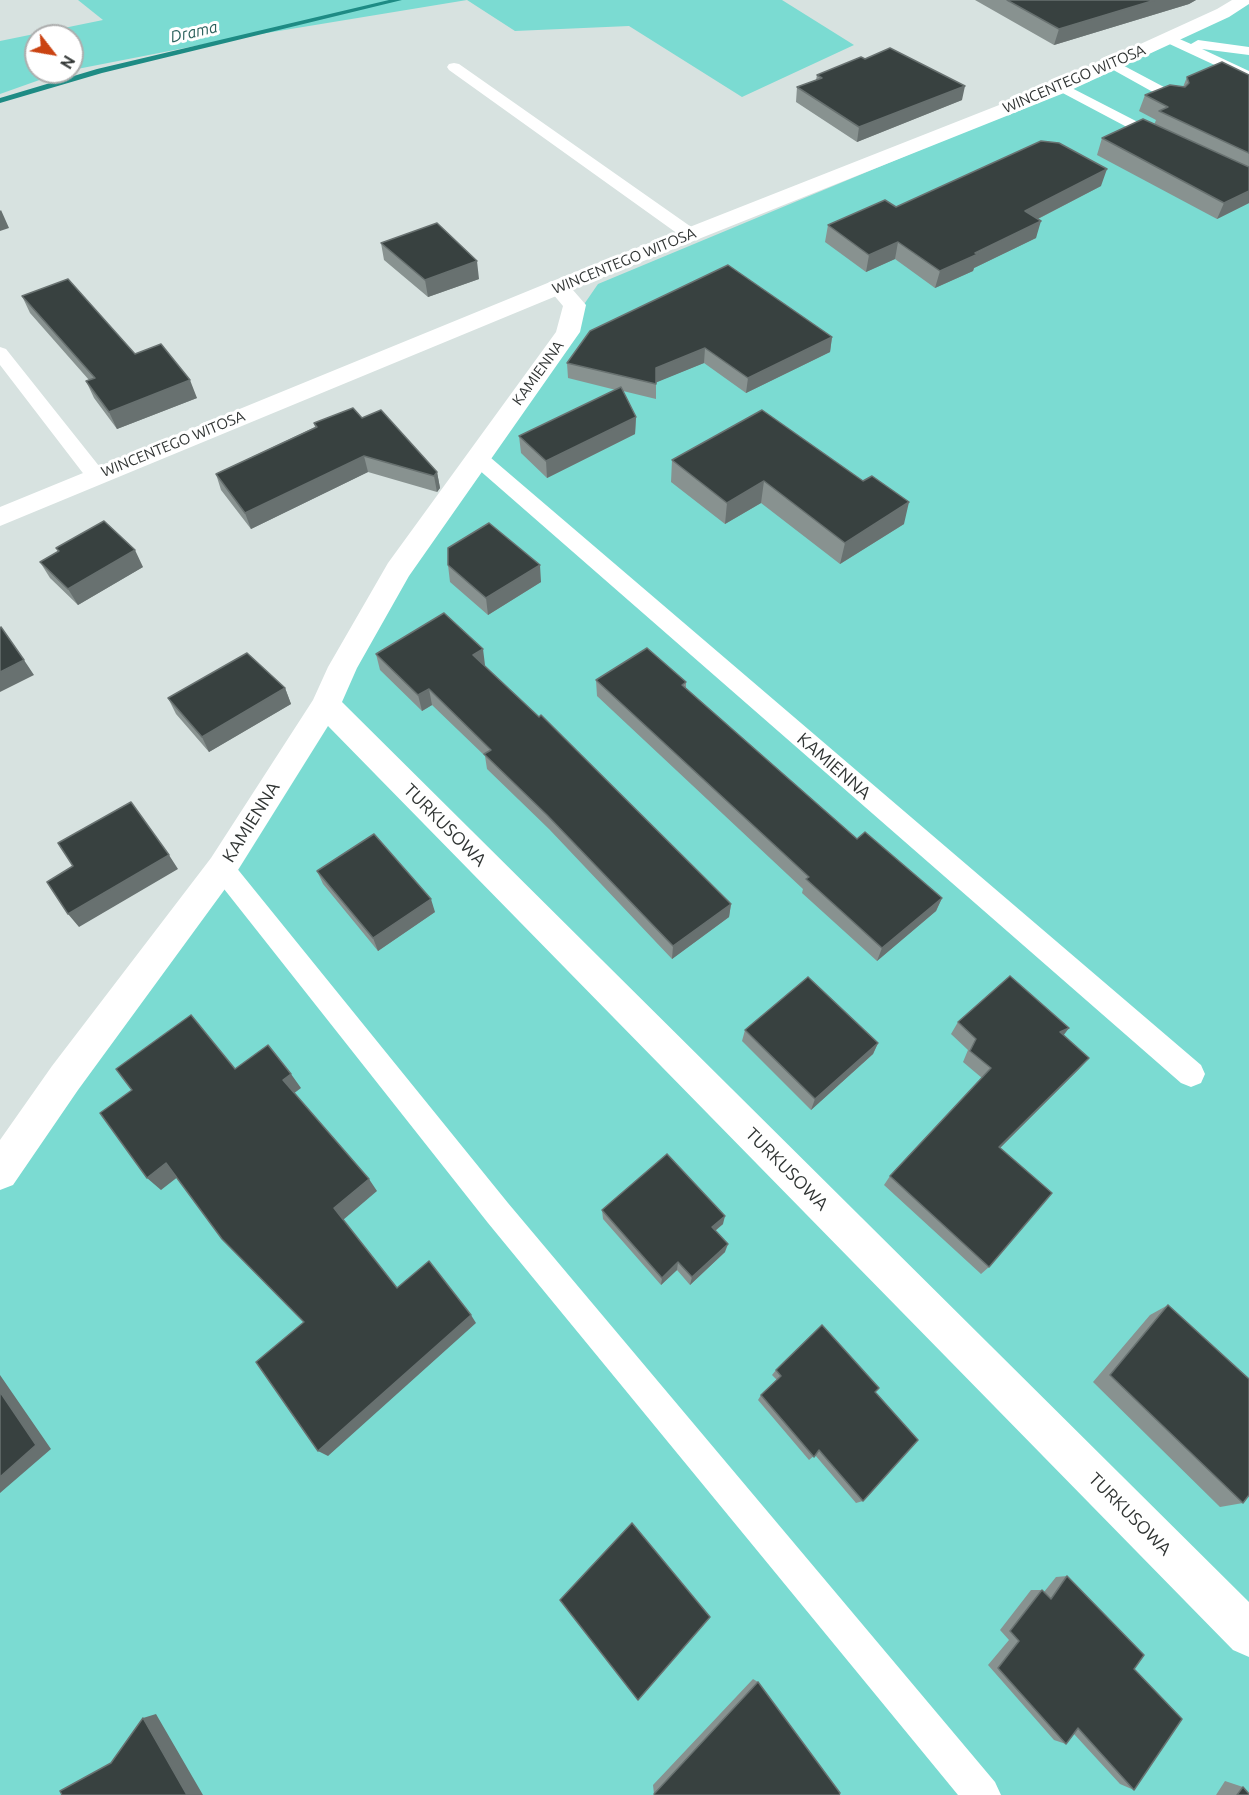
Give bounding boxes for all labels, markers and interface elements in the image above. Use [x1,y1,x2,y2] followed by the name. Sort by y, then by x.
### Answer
[169,17,219,47] water label: Drama
[24,24,84,84] north arrow
[1000,41,1148,117] street label: WINCENTEGO WITOSA
[57,52,79,72] text: N
[550,224,698,298] street label: WINCENTEGO WITOSA
[508,337,568,409] street label: KAMIENNA
[99,407,247,481] street label: WINCENTEGO WITOSA
[793,728,875,804] street label: KAMIENNA
[218,778,284,866] street label: KAMIENNA
[399,779,491,871] street label: TURKUSOWA
[741,1123,833,1215] street label: TURKUSOWA
[1084,1468,1176,1560] street label: TURKUSOWA

